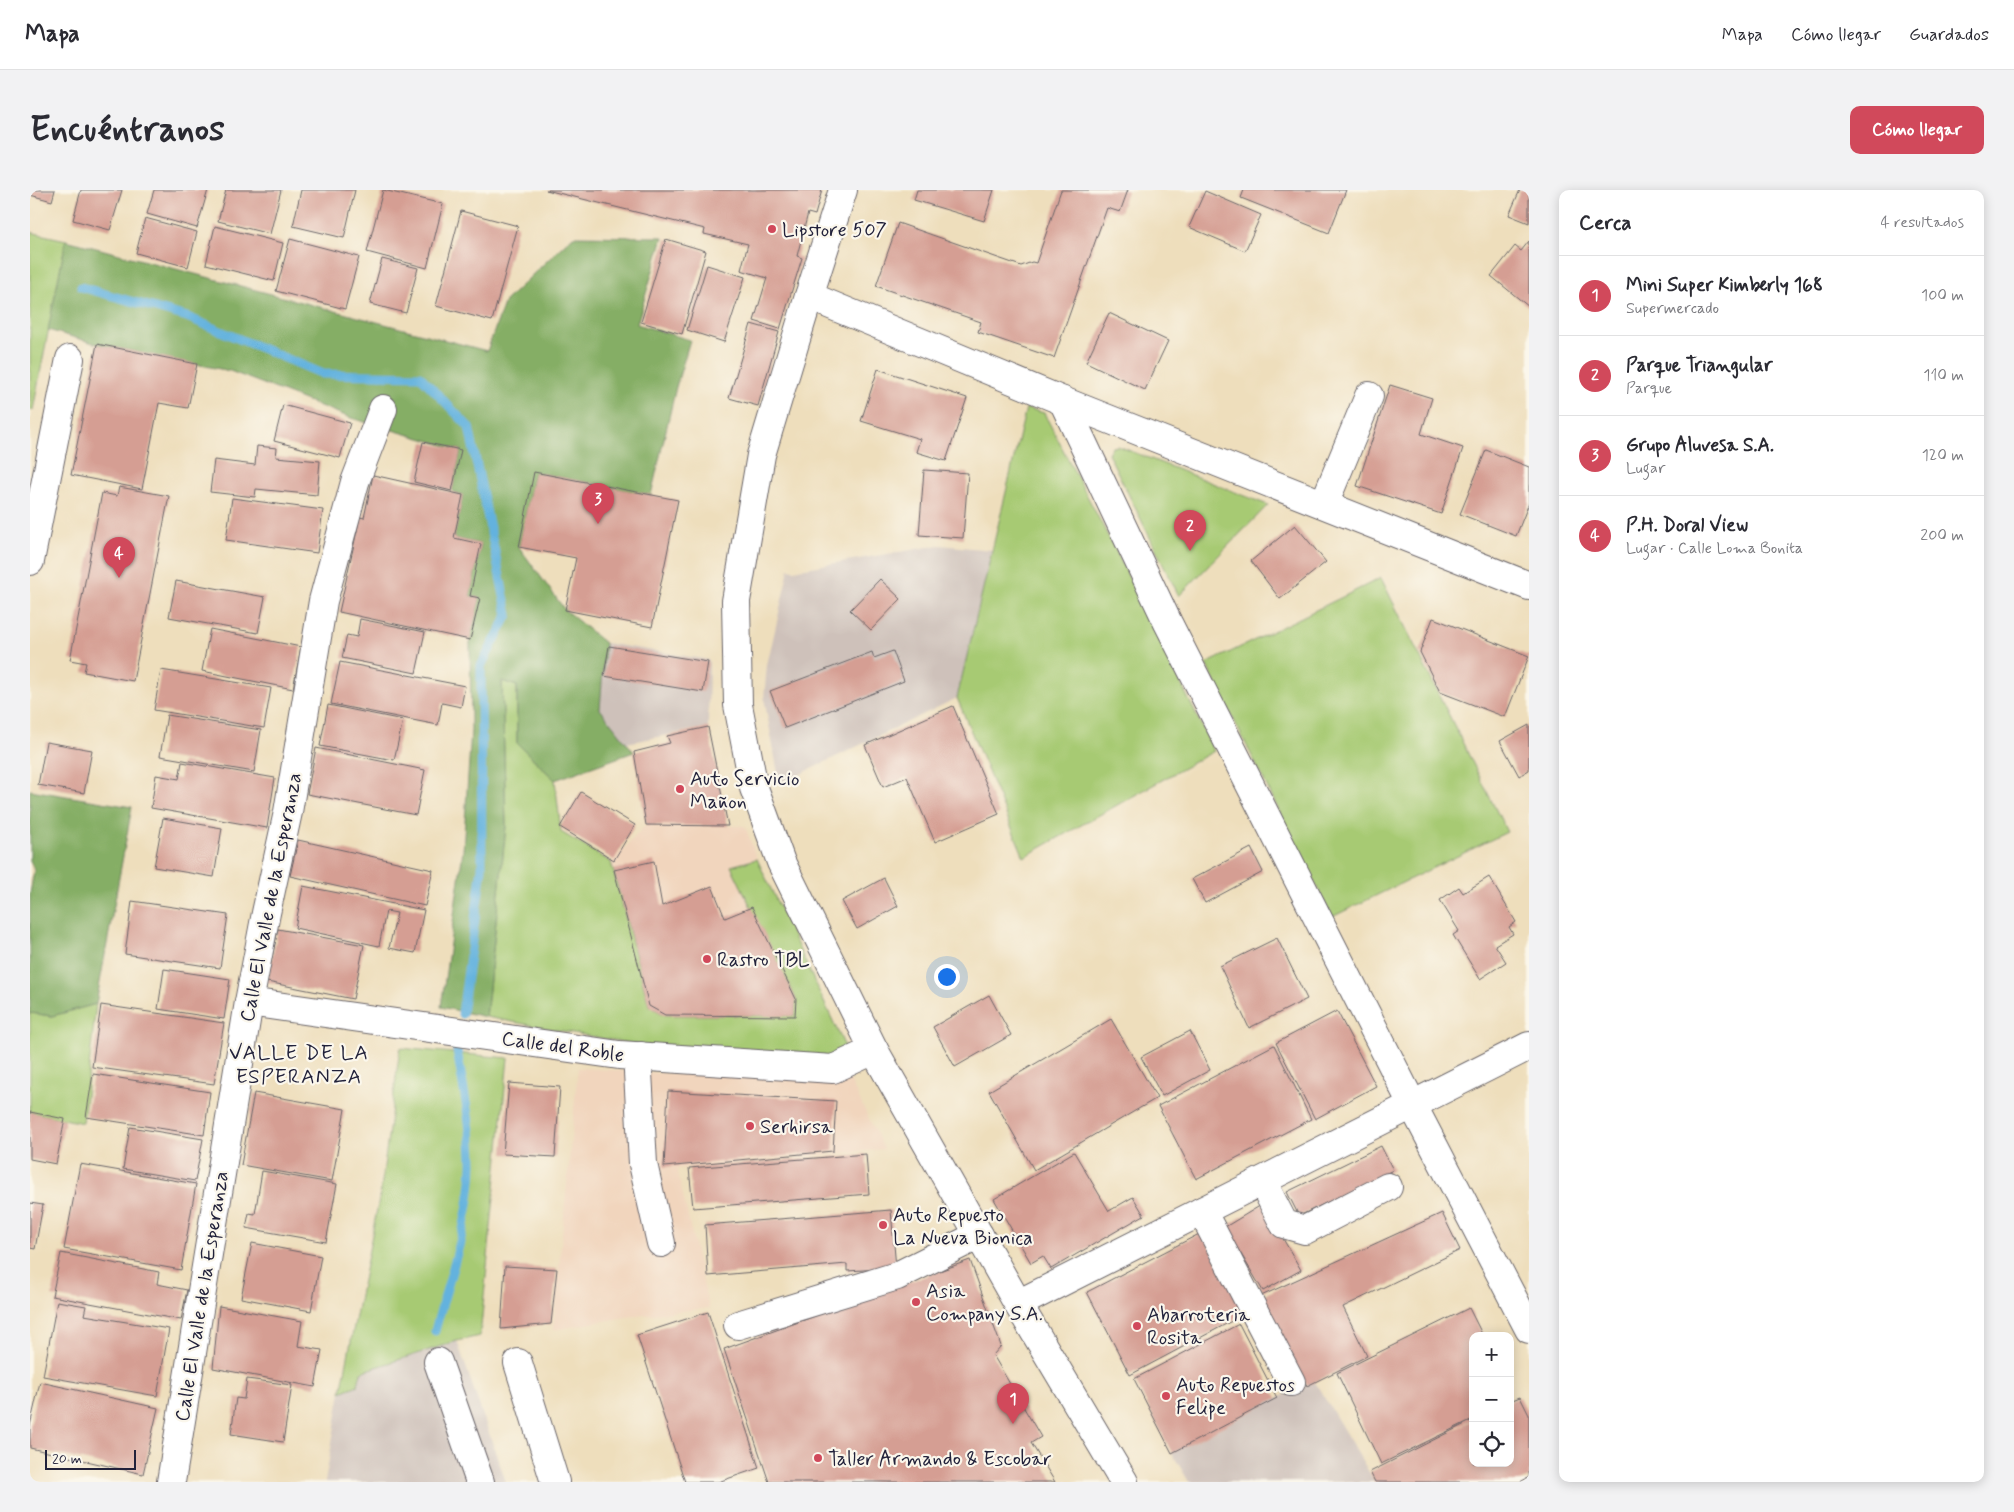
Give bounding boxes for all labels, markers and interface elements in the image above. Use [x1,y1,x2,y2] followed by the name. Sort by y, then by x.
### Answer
[25,19,80,50] text: Mapa
[1722,23,1763,47] text: Mapa
[1791,23,1881,47] text: Cómo llegar
[1909,23,1989,47] text: Guardados
[1850,106,1984,154] button: Cómo llegar
[30,107,225,153] text: Encuéntranos
[1579,209,1632,237] text: Cerca
[1880,212,1964,233] text: 4 resultados
[782,217,887,244] place label: Lipstore 507
[766,223,778,235] marker: Lipstore 507
[1626,273,1823,298] text: Mini Super Kimberly 168
[1591,285,1599,306] text: 1
[1921,285,1964,306] text: 100 m
[1626,298,1719,319] text: Supermercado
[1626,353,1773,378] text: Parque Triangular
[1591,365,1599,386] text: 2
[1923,365,1964,386] text: 110 m
[1626,378,1672,399] text: Parque
[1626,433,1774,458] text: Grupo Aluvesa S.A.
[1591,445,1599,466] text: 3
[1922,445,1964,466] text: 120 m
[1626,458,1665,479] text: Lugar
[582,483,614,524] pin: 3
[1174,510,1206,551] pin: 2
[1626,513,1748,538] text: P.H. Doral View
[1590,525,1600,546] text: 4
[1920,525,1964,546] text: 200 m
[103,537,135,578] pin: 4
[1626,538,1803,559] text: Lugar · Calle Loma Bonita
[690,766,799,816] place label: Auto Servicio Mañon
[234,770,309,1024] street label: Calle El Valle de la Esperanza
[674,783,686,795] marker: Auto Servicio Mañon
[717,947,810,974] place label: Rastro TBL
[701,953,713,965] marker: Rastro TBL
[934,964,960,990] your location
[500,1026,626,1069] street label: Calle del Roble
[229,1039,369,1091] district label: VALLE DE LA ESPERANZA
[760,1114,834,1141] place label: Serhirsa
[744,1120,756,1132] marker: Serhirsa
[169,1169,236,1423] street label: Calle El Valle de la Esperanza
[893,1202,1033,1252] place label: Auto Repuesto La Nueva Bionica
[877,1219,889,1231] marker: Auto Repuesto La Nueva Bionica
[926,1278,1043,1328] place label: Asia Company S.A.
[910,1296,922,1308] marker: Asia Company S.A.
[1147,1302,1251,1352] place label: Abarroteria Rosita
[1131,1320,1143,1332] marker: Abarroteria Rosita
[1469,1332,1514,1467] map controls
[1469,1332,1514,1377] button: +
[1176,1372,1295,1422] place label: Auto Repuestos Felipe
[1469,1377,1514,1422] button: −
[997,1383,1029,1424] pin: 1
[1160,1390,1172,1402] marker: Auto Repuestos Felipe
[1469,1422,1514,1467] button: locate
[828,1446,1052,1473] place label: Taller Armando & Escobar
[45,1447,136,1470] scale bar
[52,1450,82,1468] text: 20 m
[812,1452,824,1464] marker: Taller Armando & Escobar

